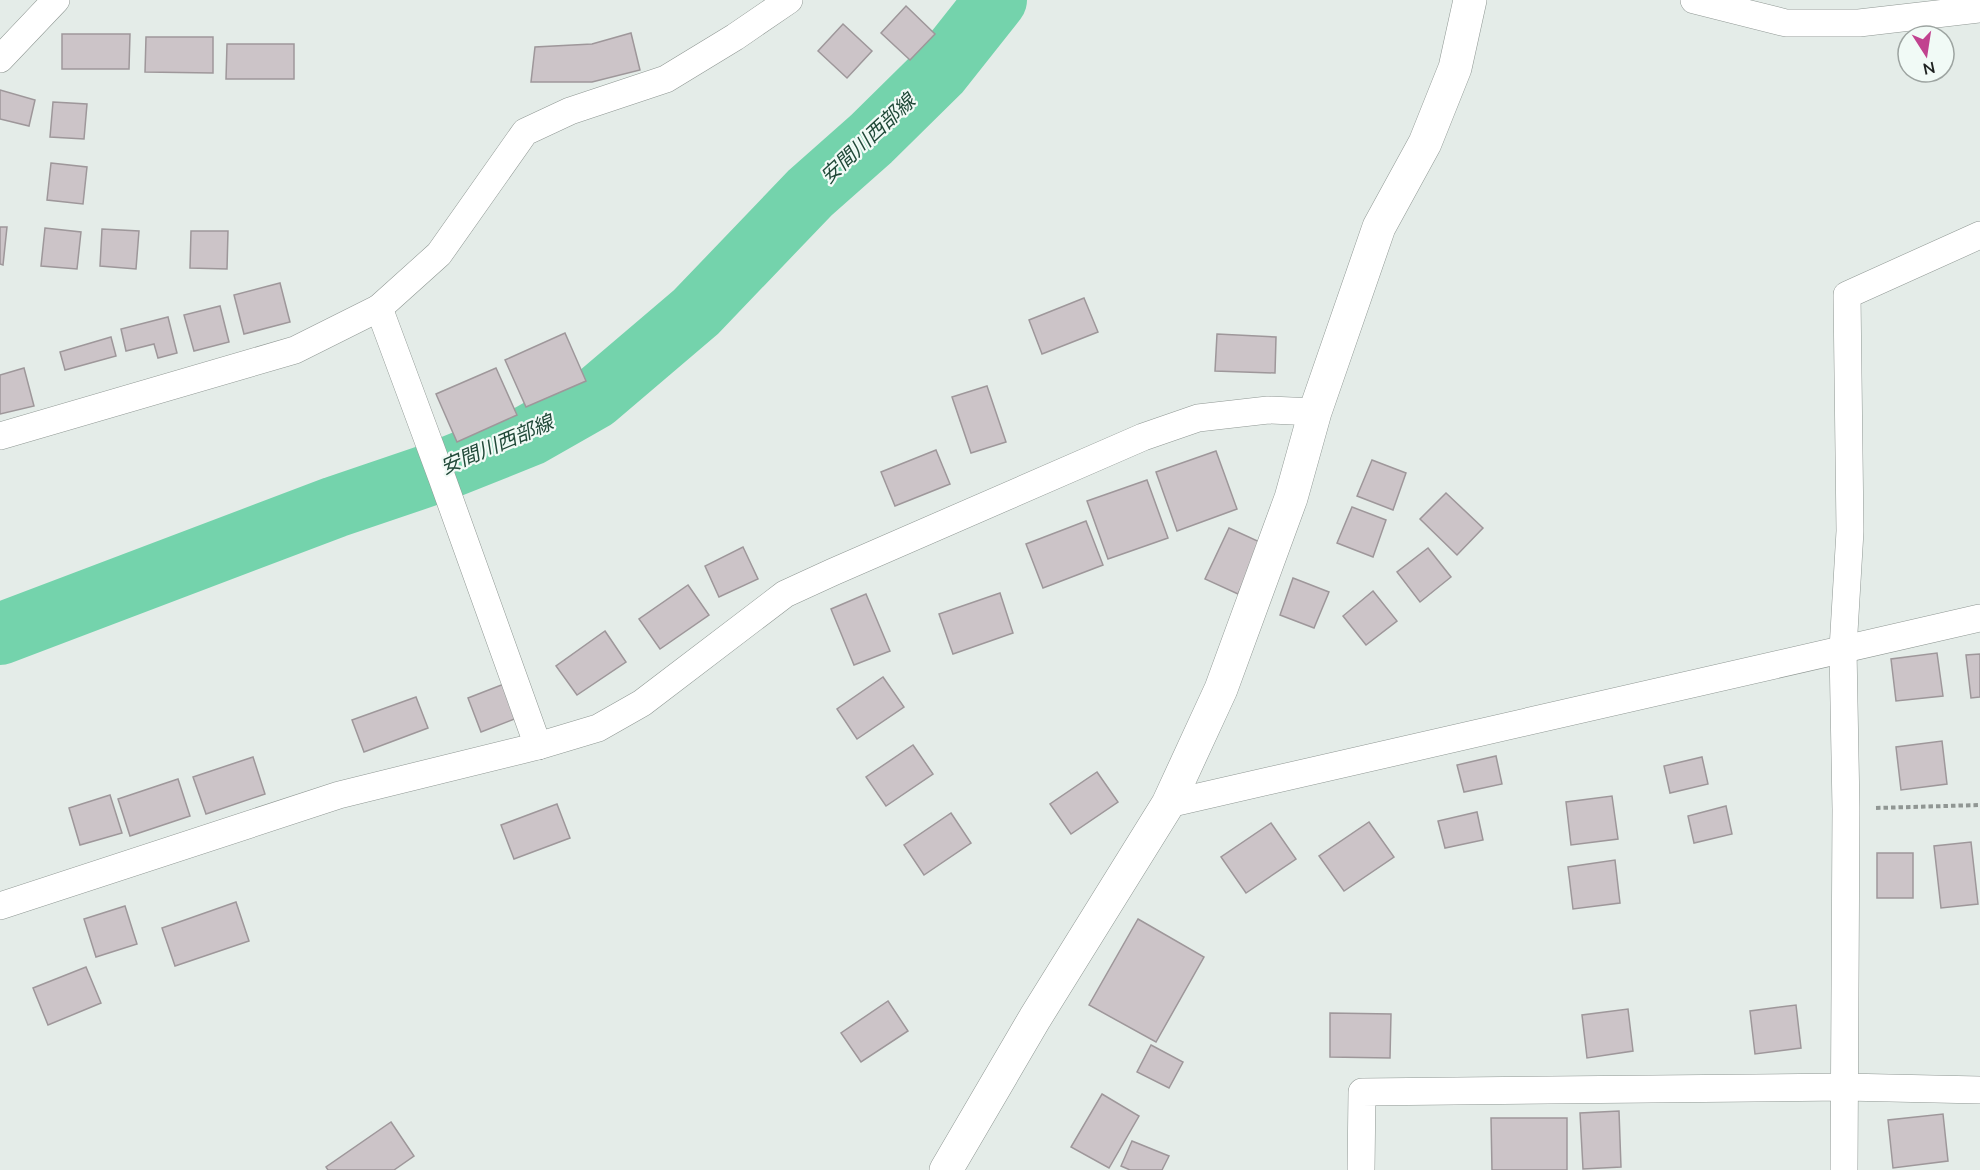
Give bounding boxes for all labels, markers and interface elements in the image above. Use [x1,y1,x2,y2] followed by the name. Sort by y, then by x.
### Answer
[1896,24,1956,84] north arrow
[1921,56,1937,80] text: N
[815,86,923,190] water label: 安間川西部線
[436,408,560,481] water label: 安間川西部線

